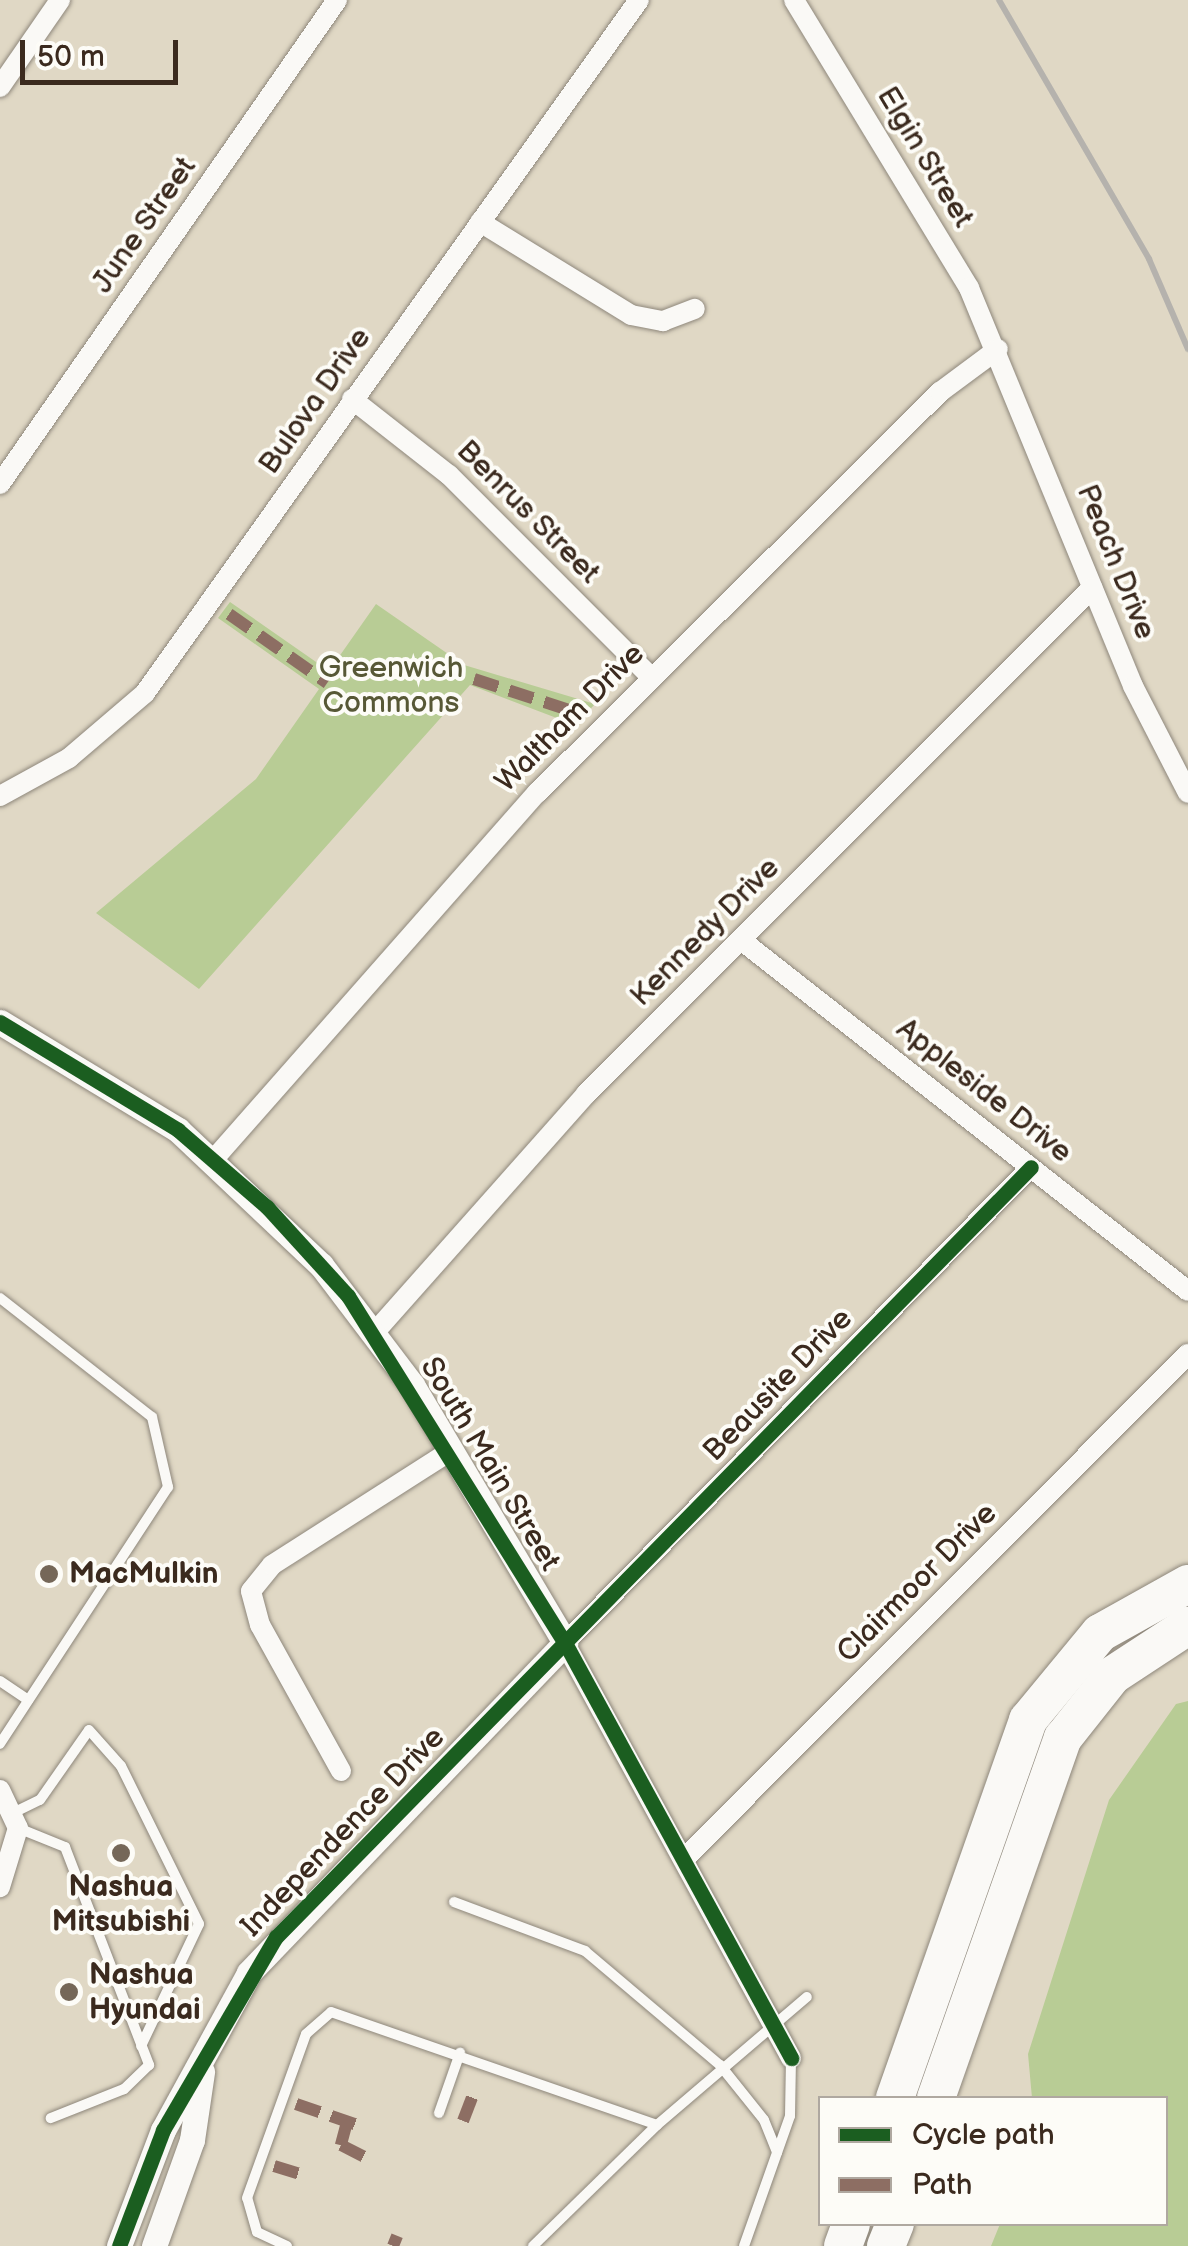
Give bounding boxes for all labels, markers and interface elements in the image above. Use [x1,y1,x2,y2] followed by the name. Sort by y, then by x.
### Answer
[25,20,182,82] scale bar
[37,39,105,75] text: 50 m
[869,80,981,234] street label: Elgin Street
[84,150,204,300] street label: June Street
[251,321,379,481] street label: Bulova Drive
[449,433,607,591] street label: Benrus Street
[1069,479,1163,645] street label: Peach Drive
[488,636,652,800] street label: Waltham Drive
[319,650,463,720] park label: Greenwich Commons
[622,849,788,1015] street label: Kennedy Drive
[889,1011,1079,1171] street label: Appleside Drive
[696,1301,860,1469] street label: Beausite Drive
[412,1351,568,1577] street label: South Main Street
[830,1496,1004,1670] street label: Clairmoor Drive
[69,1556,219,1592] place label: MacMulkin
[38,1563,60,1585] marker: MacMulkin
[234,1720,452,1944] street label: Independence Drive
[110,1842,132,1864] marker: Nashua Mitsubishi
[52,1869,190,1940] place label: Nashua Mitsubishi
[89,1957,201,2028] place label: Nashua Hyundai
[58,1981,80,2003] marker: Nashua Hyundai
[818,2096,1168,2226] legend
[912,2117,1055,2153] text: Cycle path
[912,2167,972,2203] text: Path

